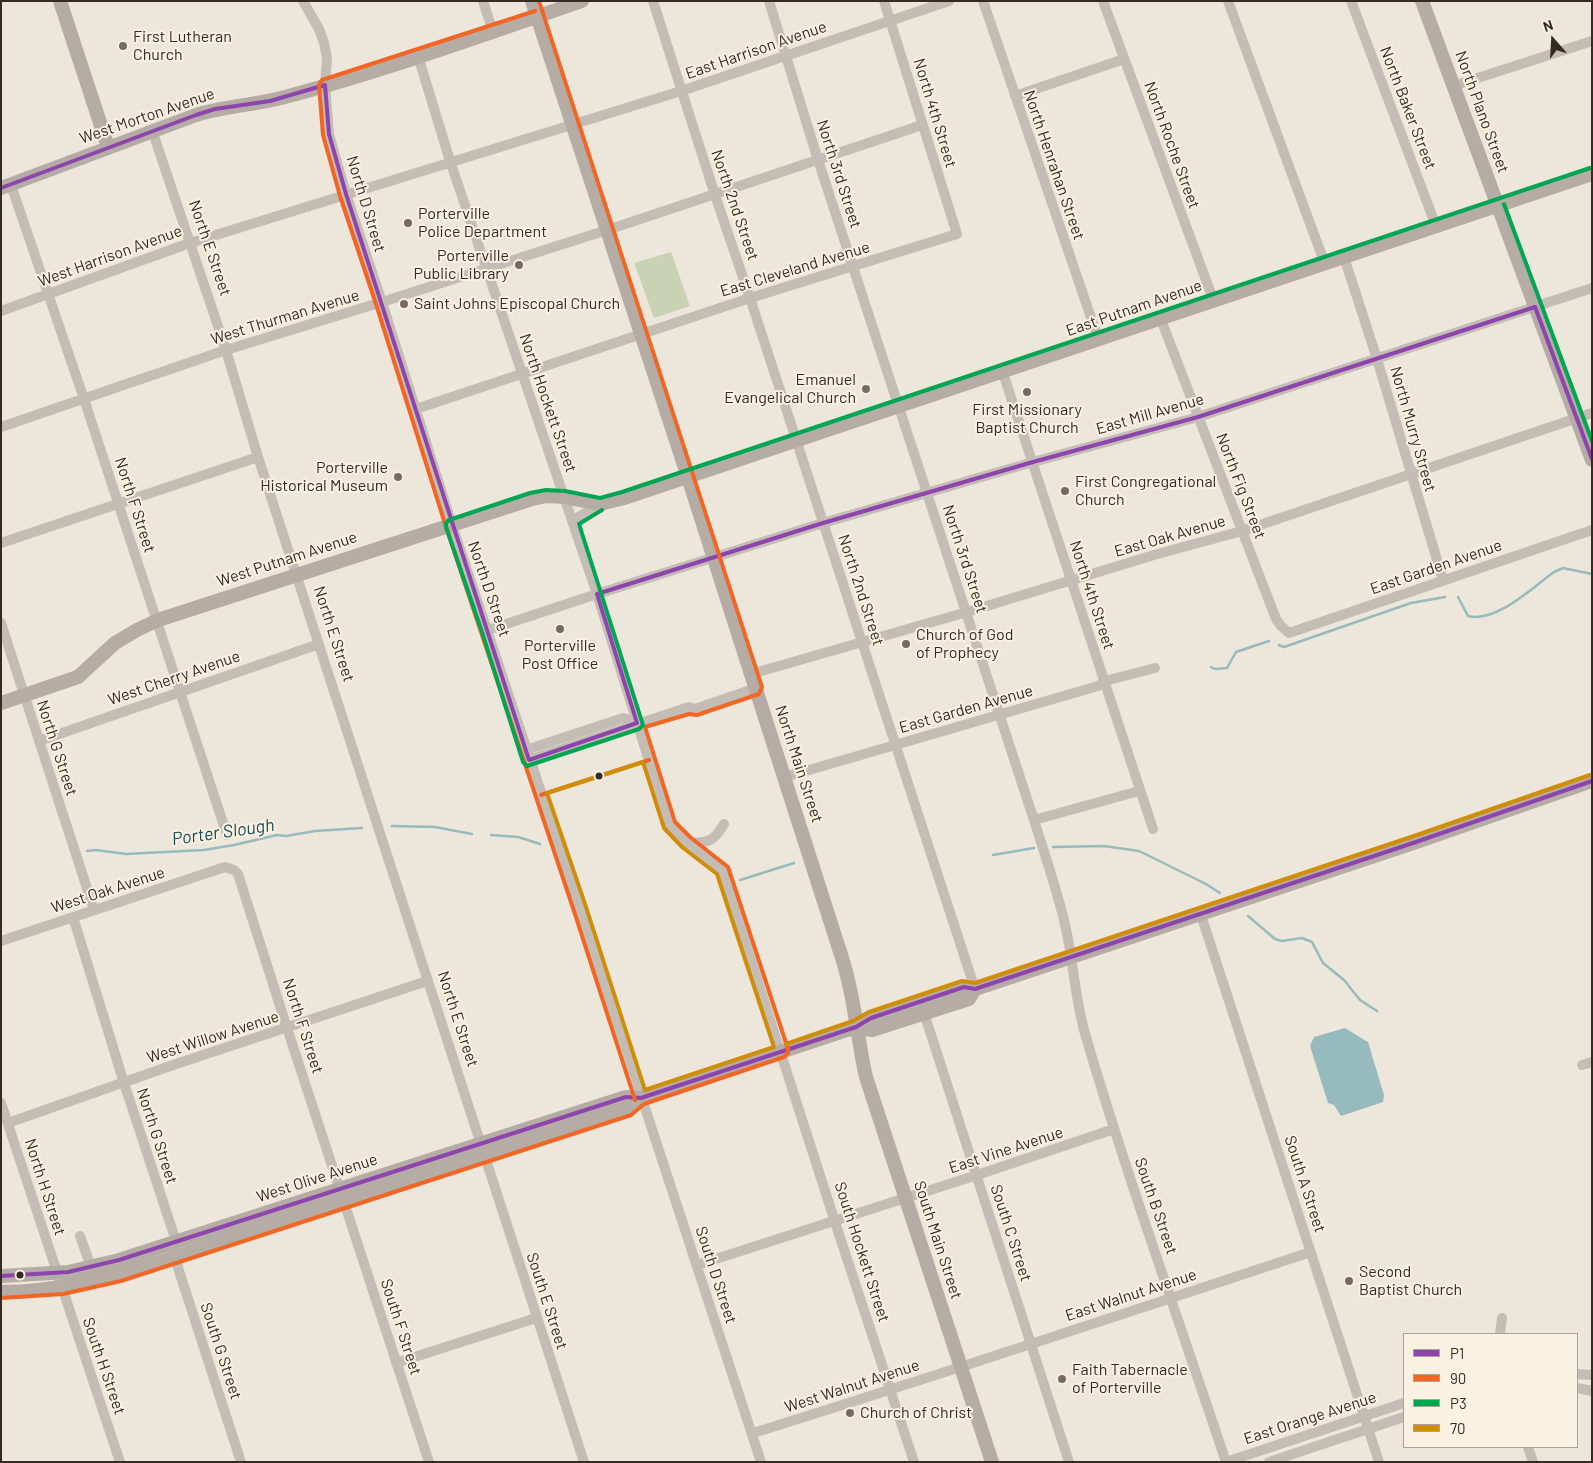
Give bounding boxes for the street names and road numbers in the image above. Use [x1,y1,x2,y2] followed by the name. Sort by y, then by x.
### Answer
[683,17,829,83] street label: East Harrison Avenue
[1376,44,1440,172] street label: North Baker Street
[1451,48,1513,176] street label: North Plano Street
[909,56,961,170] street label: North 4th Street
[1140,79,1204,211] street label: North Roche Street
[77,84,217,148] street label: West Morton Avenue
[1019,88,1089,242] street label: North Henrahan Street
[812,117,866,231] street label: North 3rd Street
[707,147,763,263] street label: North 2nd Street
[342,153,390,255] street label: North D Street
[185,198,235,298] street label: North E Street
[35,221,185,291] street label: West Harrison Avenue
[718,237,872,301] street label: East Cleveland Avenue
[1064,276,1204,340] street label: East Putnam Avenue
[208,285,362,349] street label: West Thurman Avenue
[515,331,581,475] street label: North Hockett Street
[1386,364,1440,494] street label: North Murry Street
[1094,389,1206,439] street label: East Mill Avenue
[1212,430,1270,542] street label: North Fig Street
[111,455,159,555] street label: North F Street
[938,502,992,616] street label: North 3rd Street
[1112,511,1228,561] street label: East Oak Avenue
[214,527,360,591] street label: West Putnam Avenue
[834,532,888,648] street label: North 2nd Street
[1368,535,1504,599] street label: East Garden Avenue
[1065,538,1119,652] street label: North 4th Street
[464,539,514,639] street label: North D Street
[309,584,359,684] street label: North E Street
[105,646,243,710] street label: West Cherry Avenue
[897,681,1035,737] street label: East Garden Avenue
[32,698,82,798] street label: North G Street
[771,703,827,825] street label: North Main Street
[49,863,167,917] street label: West Oak Avenue
[433,969,483,1069] street label: North E Street
[279,976,327,1076] street label: North F Street
[144,1007,282,1067] street label: West Willow Avenue
[132,1086,182,1186] street label: North G Street
[946,1122,1066,1178] street label: East Vine Avenue
[1280,1133,1330,1235] street label: South A Street
[20,1136,70,1238] street label: North H Street
[254,1149,380,1207] street label: West Olive Avenue
[1130,1155,1182,1257] street label: South B Street
[910,1178,966,1302] street label: South Main Street
[830,1179,894,1325] street label: South Hockett Street
[986,1182,1036,1284] street label: South C Street
[691,1224,741,1326] street label: South D Street
[522,1250,572,1352] street label: South E Street
[1063,1265,1199,1325] street label: East Walnut Avenue
[376,1276,426,1378] street label: South F Street
[196,1300,246,1402] street label: South G Street
[78,1315,130,1417] street label: South H Street
[782,1355,922,1417] street label: West Walnut Avenue
[1241,1388,1379,1448] street label: East Orange Avenue

